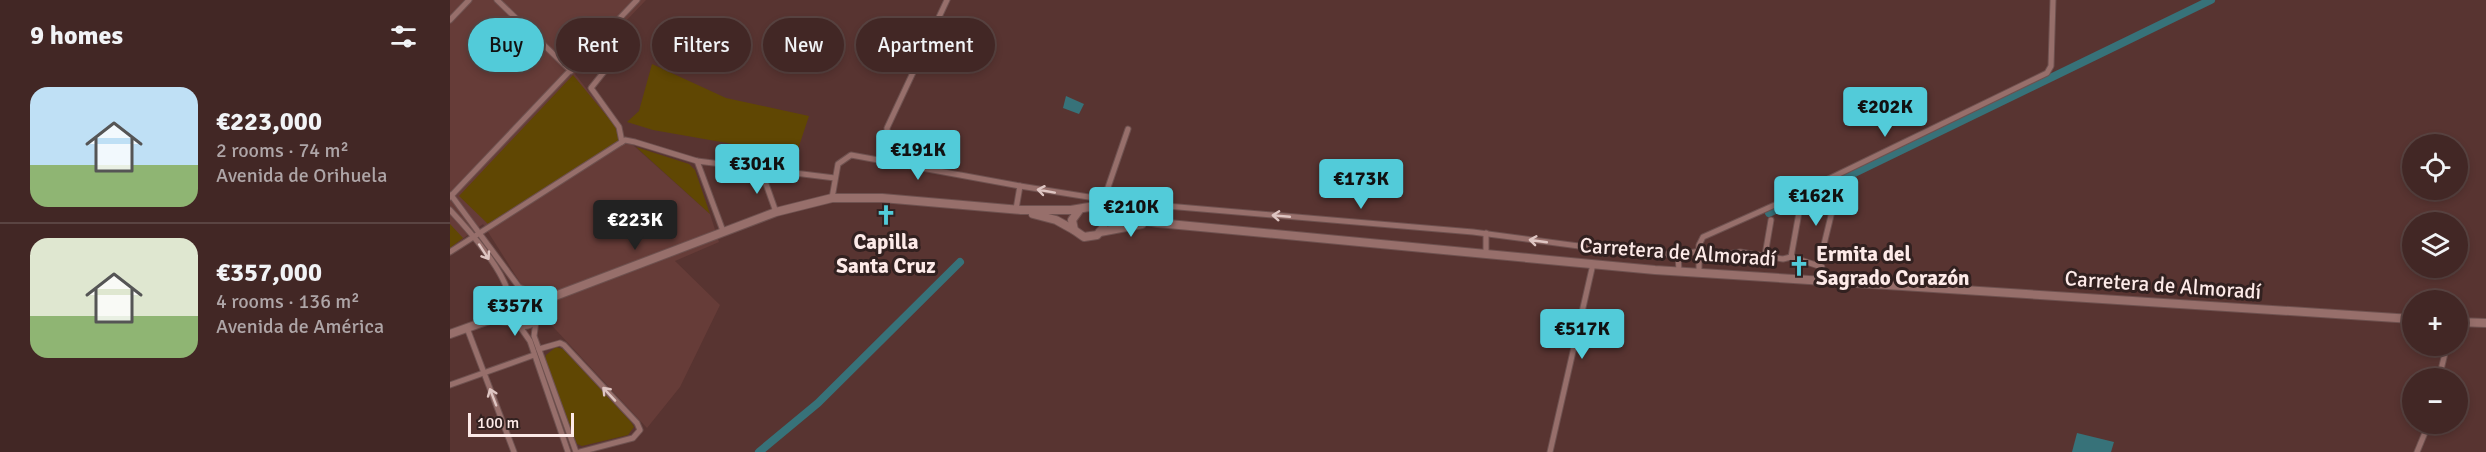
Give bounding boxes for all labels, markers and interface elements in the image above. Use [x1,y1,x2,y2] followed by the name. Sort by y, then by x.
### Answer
[468,18,544,72] chip: Buy
[556,18,640,72] chip: Rent
[652,18,751,72] chip: Filters
[763,18,844,72] chip: New
[856,18,995,72] chip: Apartment
[30,20,123,52] text: 9 homes
[387,20,420,53] icon: filters
[1843,87,1927,138] pin: €202K
[1857,94,1913,119] text: €202K
[216,106,322,138] text: €223,000
[78,111,150,183] icon: home
[876,130,960,181] pin: €191K
[2402,134,2468,434] map controls
[2402,134,2468,200] button: locate
[890,137,946,162] text: €191K
[216,138,349,163] text: 2 rooms · 74 m²
[715,144,799,195] pin: €301K
[729,151,785,176] text: €301K
[1319,159,1403,210] pin: €173K
[216,163,387,188] text: Avenida de Orihuela
[1333,166,1389,191] text: €173K
[1774,176,1858,227] pin: €162K
[1788,183,1844,208] text: €162K
[1036,185,1056,196] one-way arrow
[1089,187,1173,238] pin: €210K
[1103,194,1159,219] text: €210K
[593,200,677,251] pin: €223K
[874,203,898,227] church icon: Capilla Santa Cruz
[607,207,663,232] text: €223K
[1272,210,1292,221] one-way arrow
[2402,212,2468,278] button: layers
[836,229,936,279] place label: Capilla Santa Cruz
[1579,232,1777,272] street label: Carretera de Almoradí
[1529,235,1548,246] one-way arrow
[1816,241,1970,291] place label: Ermita del Sagrado Corazón
[478,243,490,259] one-way arrow
[1787,254,1811,278] church icon: Ermita del Sagrado Corazón
[216,257,322,289] text: €357,000
[78,262,150,334] icon: home
[2064,265,2262,305] street label: Carretera de Almoradí
[473,286,557,337] pin: €357K
[216,289,360,314] text: 4 rooms · 136 m²
[2402,290,2468,356] button: +
[487,293,543,318] text: €357K
[1540,309,1624,360] pin: €517K
[216,314,384,339] text: Avenida de América
[1554,316,1610,341] text: €517K
[2402,368,2468,434] button: −
[603,387,617,402] one-way arrow
[487,389,498,407] one-way arrow
[468,410,574,438] scale bar
[477,413,519,433] text: 100 m

